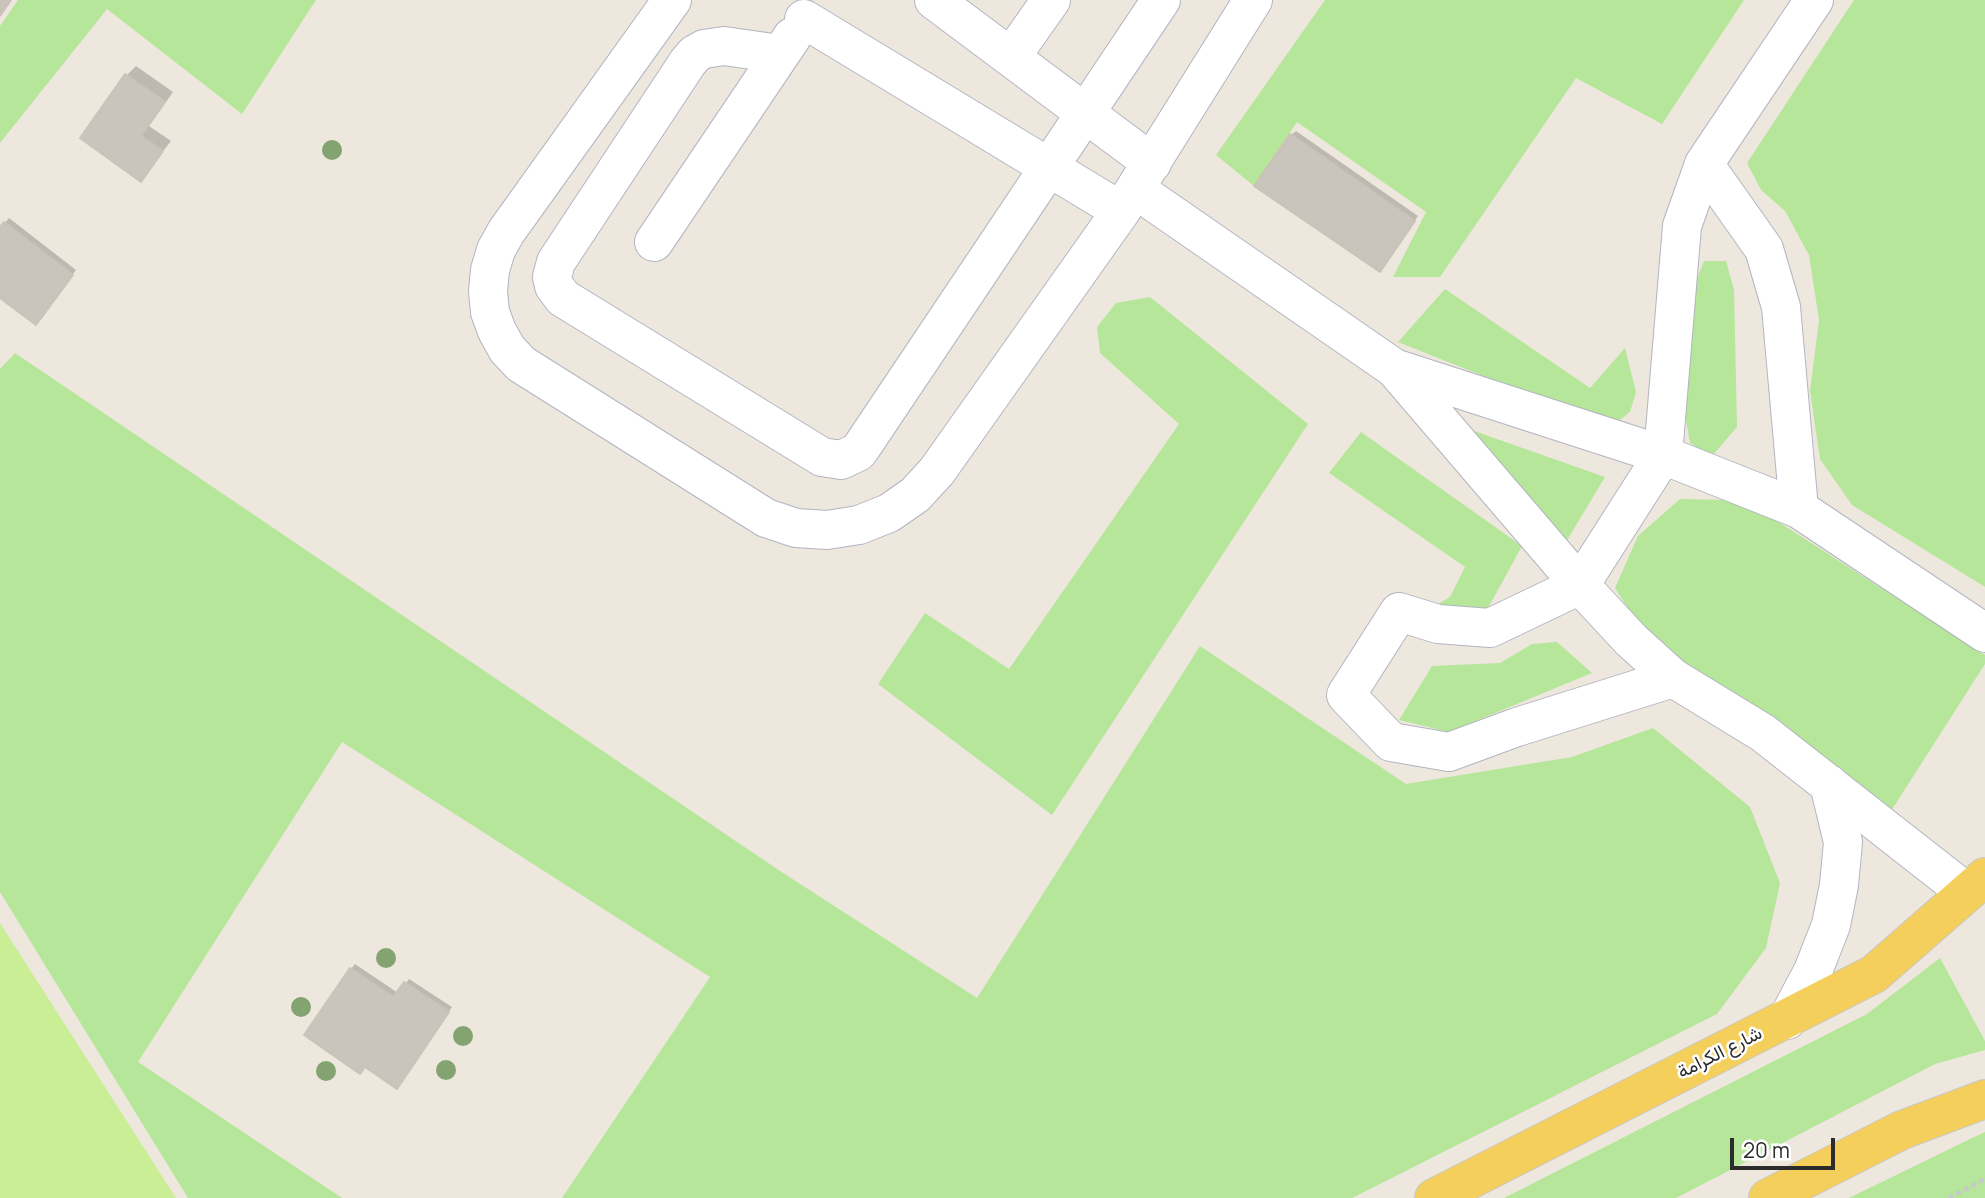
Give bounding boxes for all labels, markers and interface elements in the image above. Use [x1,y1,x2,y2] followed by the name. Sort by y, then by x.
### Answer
[1674,1022,1766,1084] street label: شارع الكرامة
[1733,1124,1838,1168] scale bar
[1743,1136,1790,1164] text: 20 m

